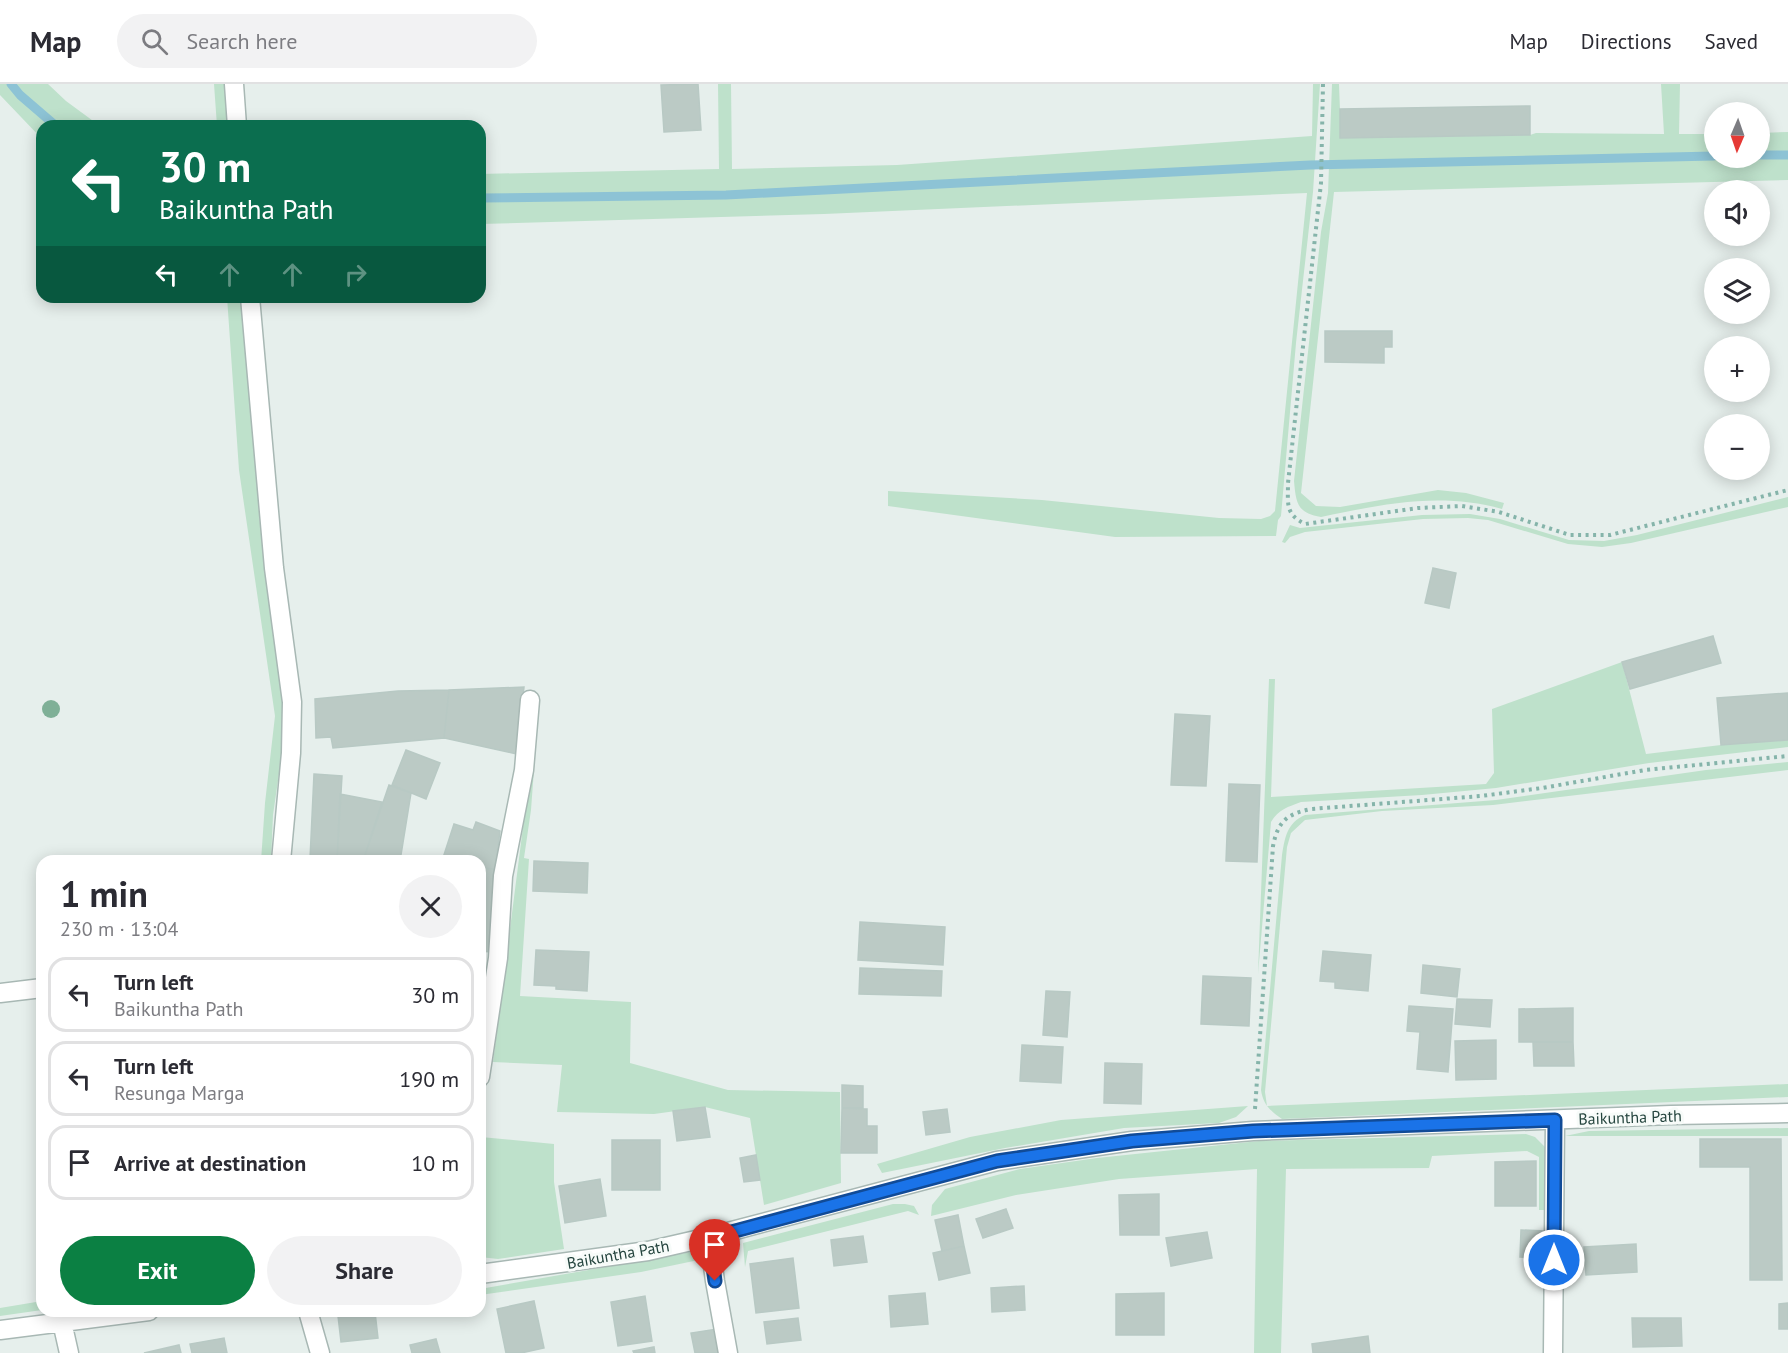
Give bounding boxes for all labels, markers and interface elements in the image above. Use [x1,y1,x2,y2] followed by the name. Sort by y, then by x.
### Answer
[117,14,537,68] search box
[30,23,81,60] text: Map
[138,25,171,58] icon: search
[186,27,297,55] text: Search here
[1509,28,1548,55] text: Map
[1581,28,1672,55] text: Directions
[1705,28,1758,55] text: Saved
[1704,102,1770,168] north arrow
[1704,102,1770,480] map controls
[159,139,251,194] text: 30 m
[60,144,138,222] icon: left
[1704,180,1770,246] button: sound
[159,192,334,226] text: Baikuntha Path
[150,258,183,291] icon: left
[213,258,246,291] icon: ahead
[276,258,309,291] icon: ahead
[339,258,372,291] icon: right
[1704,258,1770,324] button: layers
[1704,336,1770,402] button: +
[1704,414,1770,480] button: −
[60,870,148,917] text: 1 min
[399,875,462,938] button: close
[60,916,178,942] text: 230 m · 13:04
[114,968,194,996] text: Turn left
[63,978,96,1011] icon: left
[411,981,459,1009] text: 30 m
[114,996,243,1022] text: Baikuntha Path
[114,1052,194,1080] text: Turn left
[63,1062,96,1095] icon: left
[399,1065,459,1093] text: 190 m
[114,1080,244,1106] text: Resunga Marga
[1578,1105,1682,1129] street label: Baikuntha Path
[63,1146,96,1179] icon: arrive
[114,1149,306,1177] text: Arrive at destination
[411,1149,459,1177] text: 10 m
[689,1219,740,1281] pin
[698,1228,731,1261] icon: arrive
[1522,1228,1586,1292] position arrow
[565,1235,671,1273] street label: Baikuntha Path
[60,1236,255,1305] button: Exit
[267,1236,462,1305] button: Share

